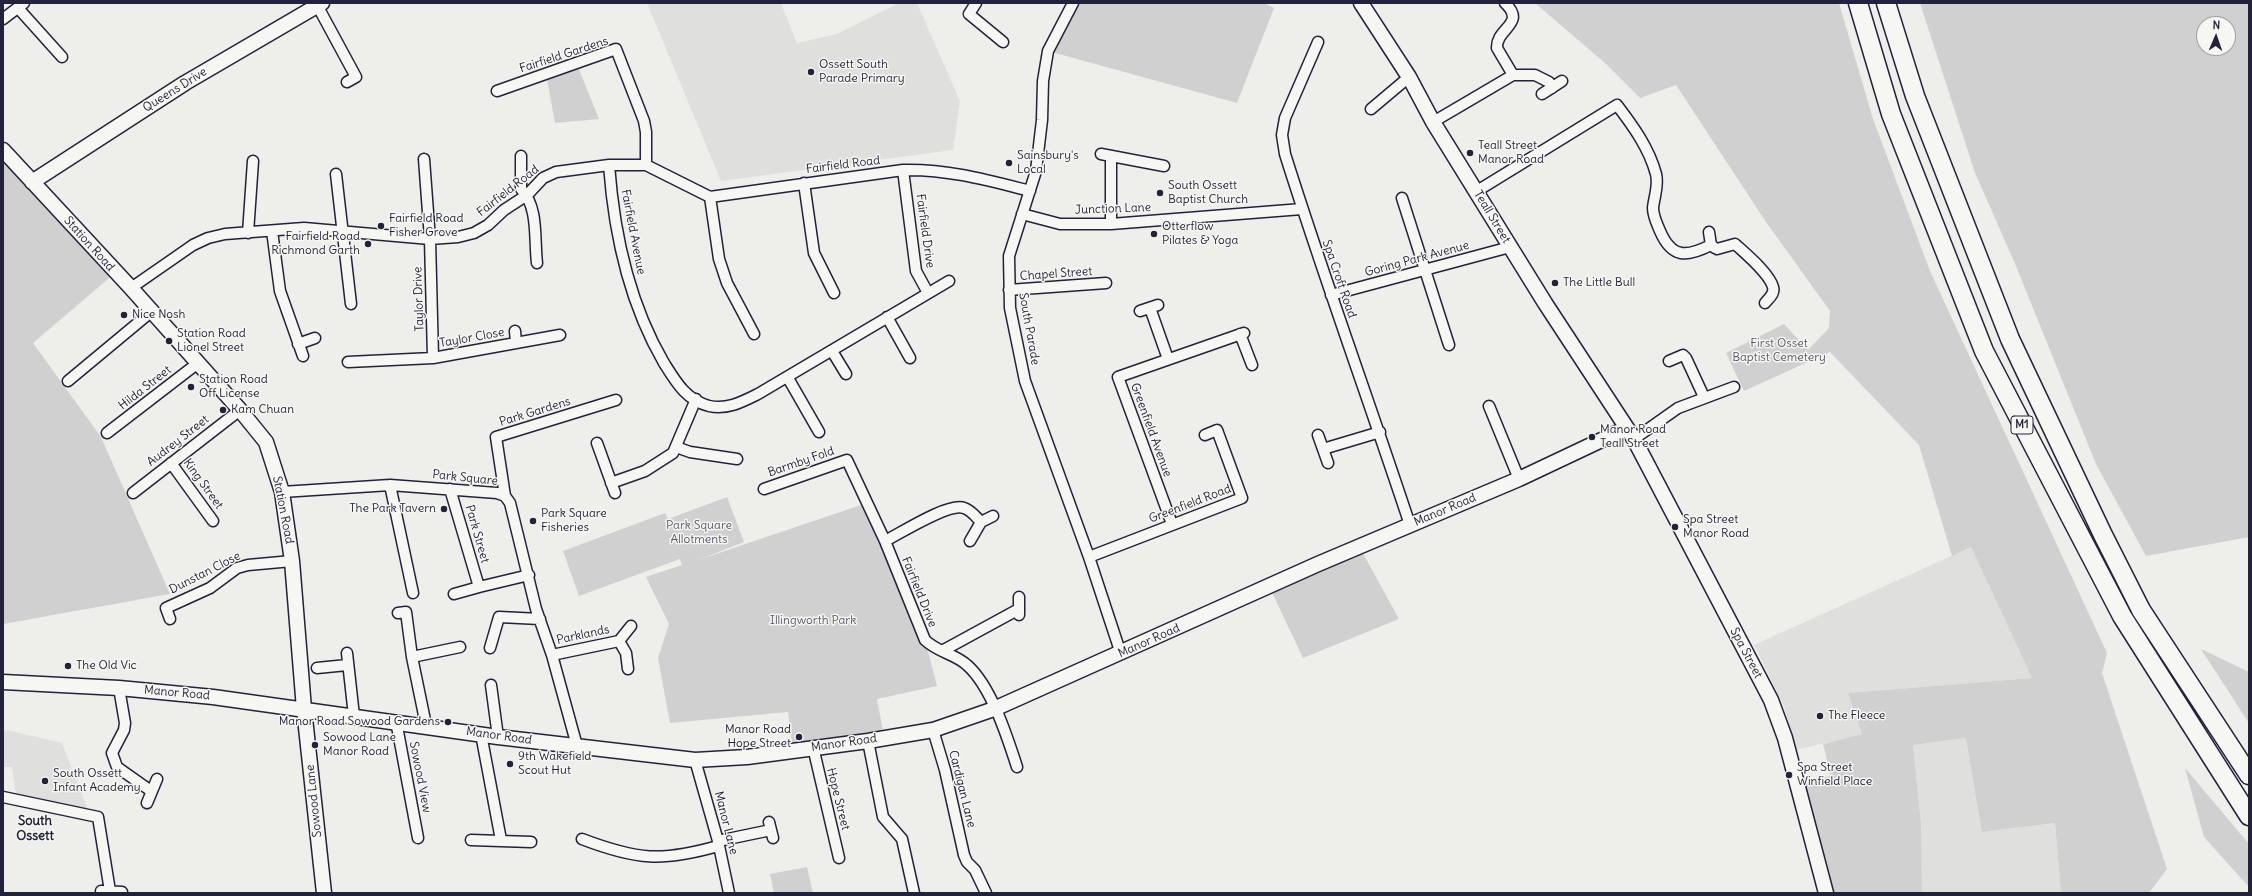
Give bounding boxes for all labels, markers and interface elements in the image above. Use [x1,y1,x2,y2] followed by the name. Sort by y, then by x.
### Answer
[2196,16,2236,56] north arrow
[2212,18,2220,32] text: N
[518,34,610,76] street label: Fairfield Gardens
[819,58,905,86] place label: Ossett South Parade Primary
[140,65,210,115] street label: Queens Drive
[806,67,816,77] marker: Ossett South Parade Primary
[1478,139,1544,167] place label: Teall Street Manor Road
[1465,148,1475,158] marker: Teall Street Manor Road
[1017,149,1079,177] place label: Sainsbury's Local
[805,153,881,177] street label: Fairfield Road
[1004,158,1014,168] marker: Sainsbury's Local
[474,162,542,220] street label: Fairfield Road
[1168,179,1248,207] place label: South Ossett Baptist Church
[618,188,648,276] street label: Fairfield Avenue
[1155,188,1165,198] marker: South Ossett Baptist Church
[1471,188,1513,246] street label: Teall Street
[913,193,937,269] street label: Fairfield Drive
[1075,200,1151,218] street label: Junction Lane
[389,212,463,240] place label: Fairfield Road Fisher Grove
[61,214,117,274] street label: Station Road
[1162,220,1238,248] place label: Otterflow Pilates & Yoga
[376,221,386,231] marker: Fairfield Road Fisher Grove
[1149,229,1159,239] marker: Otterflow Pilates & Yoga
[271,230,360,258] place label: Fairfield Road Richmond Garth
[1319,238,1359,320] street label: Spa Croft Road
[1363,238,1471,280] street label: Goring Park Avenue
[363,239,373,249] marker: Fairfield Road Richmond Garth
[1019,264,1093,284] street label: Chapel Street
[411,266,427,332] street label: Taylor Drive
[1563,276,1635,290] place label: The Little Bull
[1550,278,1560,288] marker: The Little Bull
[1016,292,1042,366] street label: South Parade
[132,308,185,322] place label: Nice Nosh
[119,310,129,320] marker: Nice Nosh
[438,325,506,351] street label: Taylor Close
[177,327,246,355] place label: Station Road Lionel Street
[164,336,174,346] marker: Station Road Lionel Street
[1732,337,1826,365] park label: First Osset Baptist Cemetery
[116,363,174,413] street label: Hilda Street
[199,373,268,401] place label: Station Road Off License
[1127,381,1175,479] street label: Greenfield Avenue
[186,382,196,392] marker: Station Road Off License
[498,394,572,430] street label: Park Gardens
[231,403,294,417] place label: Kam Chuan
[218,405,228,415] marker: Kam Chuan
[144,412,212,470] street label: Audrey Street
[2011,416,2033,434] road number: M1
[1600,423,1666,451] place label: Manor Road Teall Street
[1587,432,1597,442] marker: Manor Road Teall Street
[766,444,836,480] street label: Barmby Fold
[180,456,226,512] street label: King Street
[432,467,498,489] street label: Park Square
[269,475,297,545] street label: Station Road
[1147,482,1233,526] street label: Greenfield Road
[1412,490,1478,530] street label: Manor Road
[349,502,436,516] place label: The Park Tavern
[462,503,492,565] street label: Park Street
[439,504,449,514] marker: The Park Tavern
[541,507,607,535] place label: Park Square Fisheries
[1683,513,1749,541] place label: Spa Street Manor Road
[528,516,538,526] marker: Park Square Fisheries
[666,519,732,547] park label: Park Square Allotments
[1670,522,1680,532] marker: Spa Street Manor Road
[167,549,243,597] street label: Dunstan Close
[898,555,940,629] street label: Fairfield Drive
[770,614,856,628] park label: Illingworth Park
[1116,621,1182,661] street label: Manor Road
[555,622,611,648] street label: Parklands
[1727,625,1765,681] street label: Spa Street
[76,659,137,673] place label: The Old Vic
[63,661,73,671] marker: The Old Vic
[143,683,211,703] street label: Manor Road
[1828,709,1885,723] place label: The Fleece
[1815,711,1825,721] marker: The Fleece
[279,715,440,729] place label: Manor Road Sowood Gardens
[443,717,453,727] marker: Manor Road Sowood Gardens
[725,723,791,751] place label: Manor Road Hope Street
[465,724,533,748] street label: Manor Road
[323,731,396,759] place label: Sowood Lane Manor Road
[810,731,878,755] street label: Manor Road
[794,732,804,742] marker: Manor Road Hope Street
[310,740,320,750] marker: Sowood Lane Manor Road
[406,740,434,814] street label: Sowood View
[945,749,979,829] street label: Cardigan Lane
[518,750,591,778] place label: 9th Wakefield Scout Hut
[505,759,515,769] marker: 9th Wakefield Scout Hut
[1797,761,1872,789] place label: Spa Street Winfield Place
[303,764,325,838] street label: Sowood Lane
[823,766,853,832] street label: Hope Street
[53,767,141,795] place label: South Ossett Infant Academy
[1784,770,1794,780] marker: Spa Street Winfield Place
[40,776,50,786] marker: South Ossett Infant Academy
[711,790,741,856] street label: Manor Lane
[16,813,54,844] district label: South Ossett

